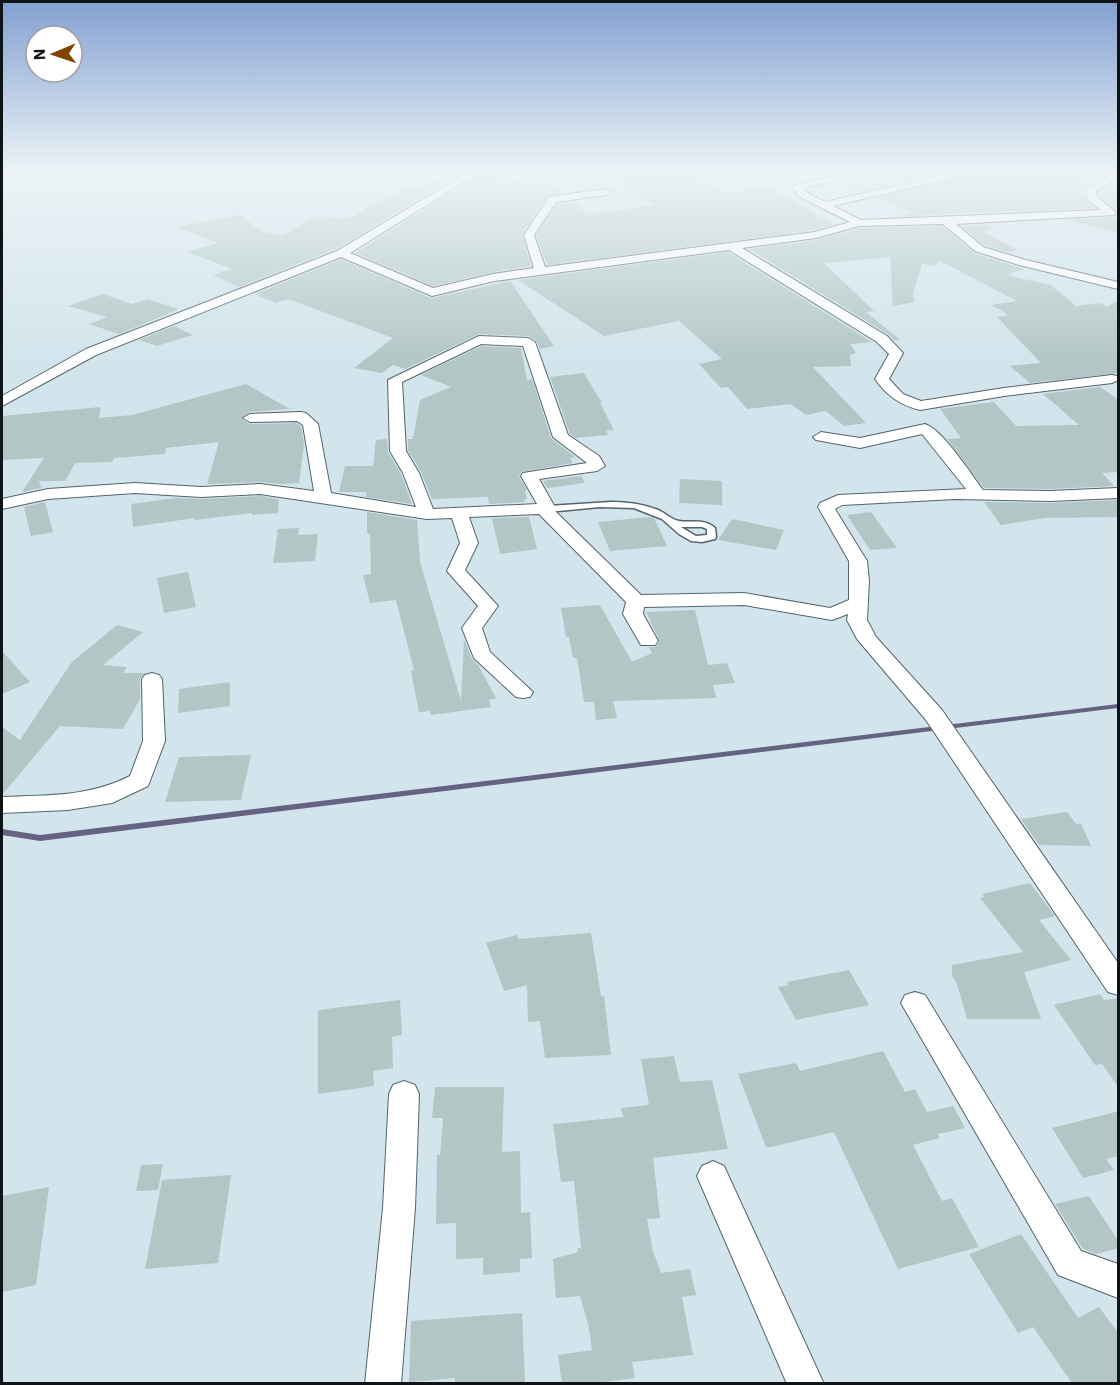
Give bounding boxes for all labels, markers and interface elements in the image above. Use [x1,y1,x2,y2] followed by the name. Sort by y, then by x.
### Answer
[24,24,84,84] north arrow
[29,48,49,61] text: N

